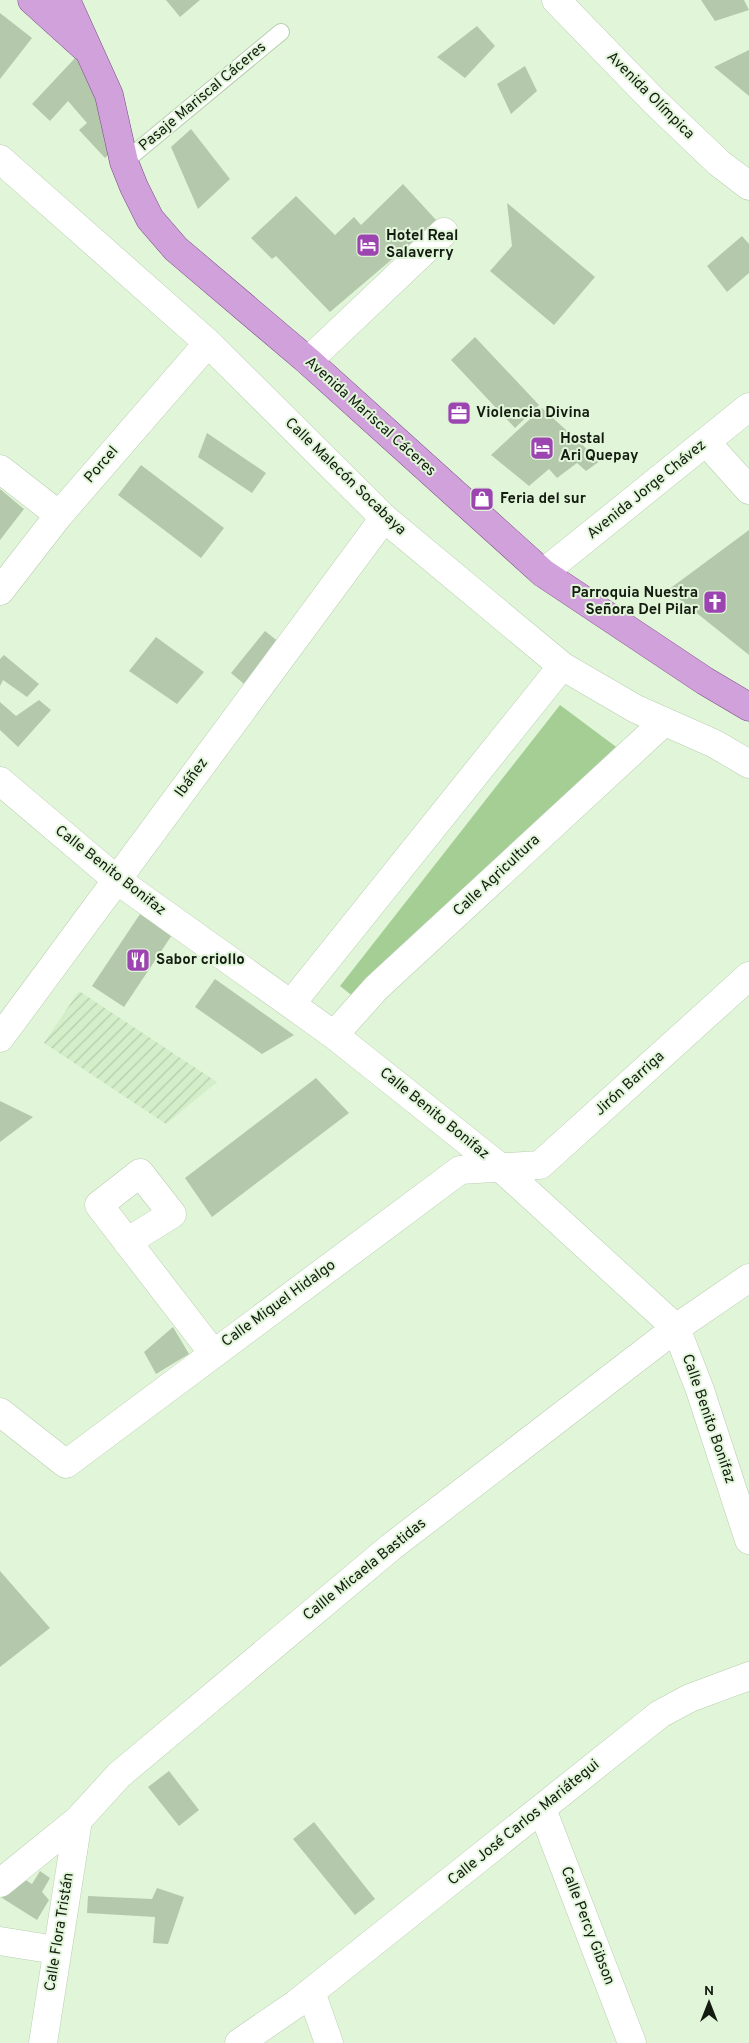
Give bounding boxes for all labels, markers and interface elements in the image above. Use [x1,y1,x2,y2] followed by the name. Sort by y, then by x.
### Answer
[135,38,271,156] street label: Pasaje Mariscal Cáceres
[602,48,698,144] street label: Avenida Olímpica
[386,227,458,263] place label: Hotel Real Salaverry
[355,232,381,258] hotel icon: Hotel Real Salaverry
[300,353,440,481] street label: Avenida Mariscal Cáceres
[446,400,472,426] office icon: Violencia Divina
[476,404,590,423] place label: Violencia Divina
[280,414,410,540] street label: Calle Malecón Socabaya
[560,430,639,466] place label: Hostal Ari Quepay
[529,435,555,461] hotel icon: Hostal Ari Quepay
[583,436,711,544] street label: Avenida Jorge Chávez
[81,443,123,487] street label: Porcel
[469,486,495,512] shop icon: Feria del sur
[500,490,587,509] place label: Feria del sur
[571,584,699,620] place label: Parroquia Nuestra Señora Del Pilar
[702,589,728,615] church icon: Parroquia Nuestra Señora Del Pilar
[171,754,213,802] street label: Ibáñez
[51,822,169,920] street label: Calle Benito Bonifaz
[450,831,544,921] street label: Calle Agricultura
[125,947,151,973] restaurant icon: Sabor criollo
[156,951,245,970] place label: Sabor criollo
[591,1048,669,1120] street label: Jirón Barriga
[375,1064,493,1164] street label: Calle Benito Bonifaz
[218,1256,340,1352] street label: Calle Miguel Hidalgo
[677,1352,739,1486] street label: Calle Benito Bonifaz
[300,1514,430,1626] street label: Callle Micaela Bastidas
[444,1756,604,1890] street label: Calle José Carlos Mariátegui
[556,1864,618,1988] street label: Calle Percy Gibson
[41,1871,79,1993] street label: Calle Flora Tristán
[684,1978,734,2028] north arrow
[704,1983,714,2000] text: N

